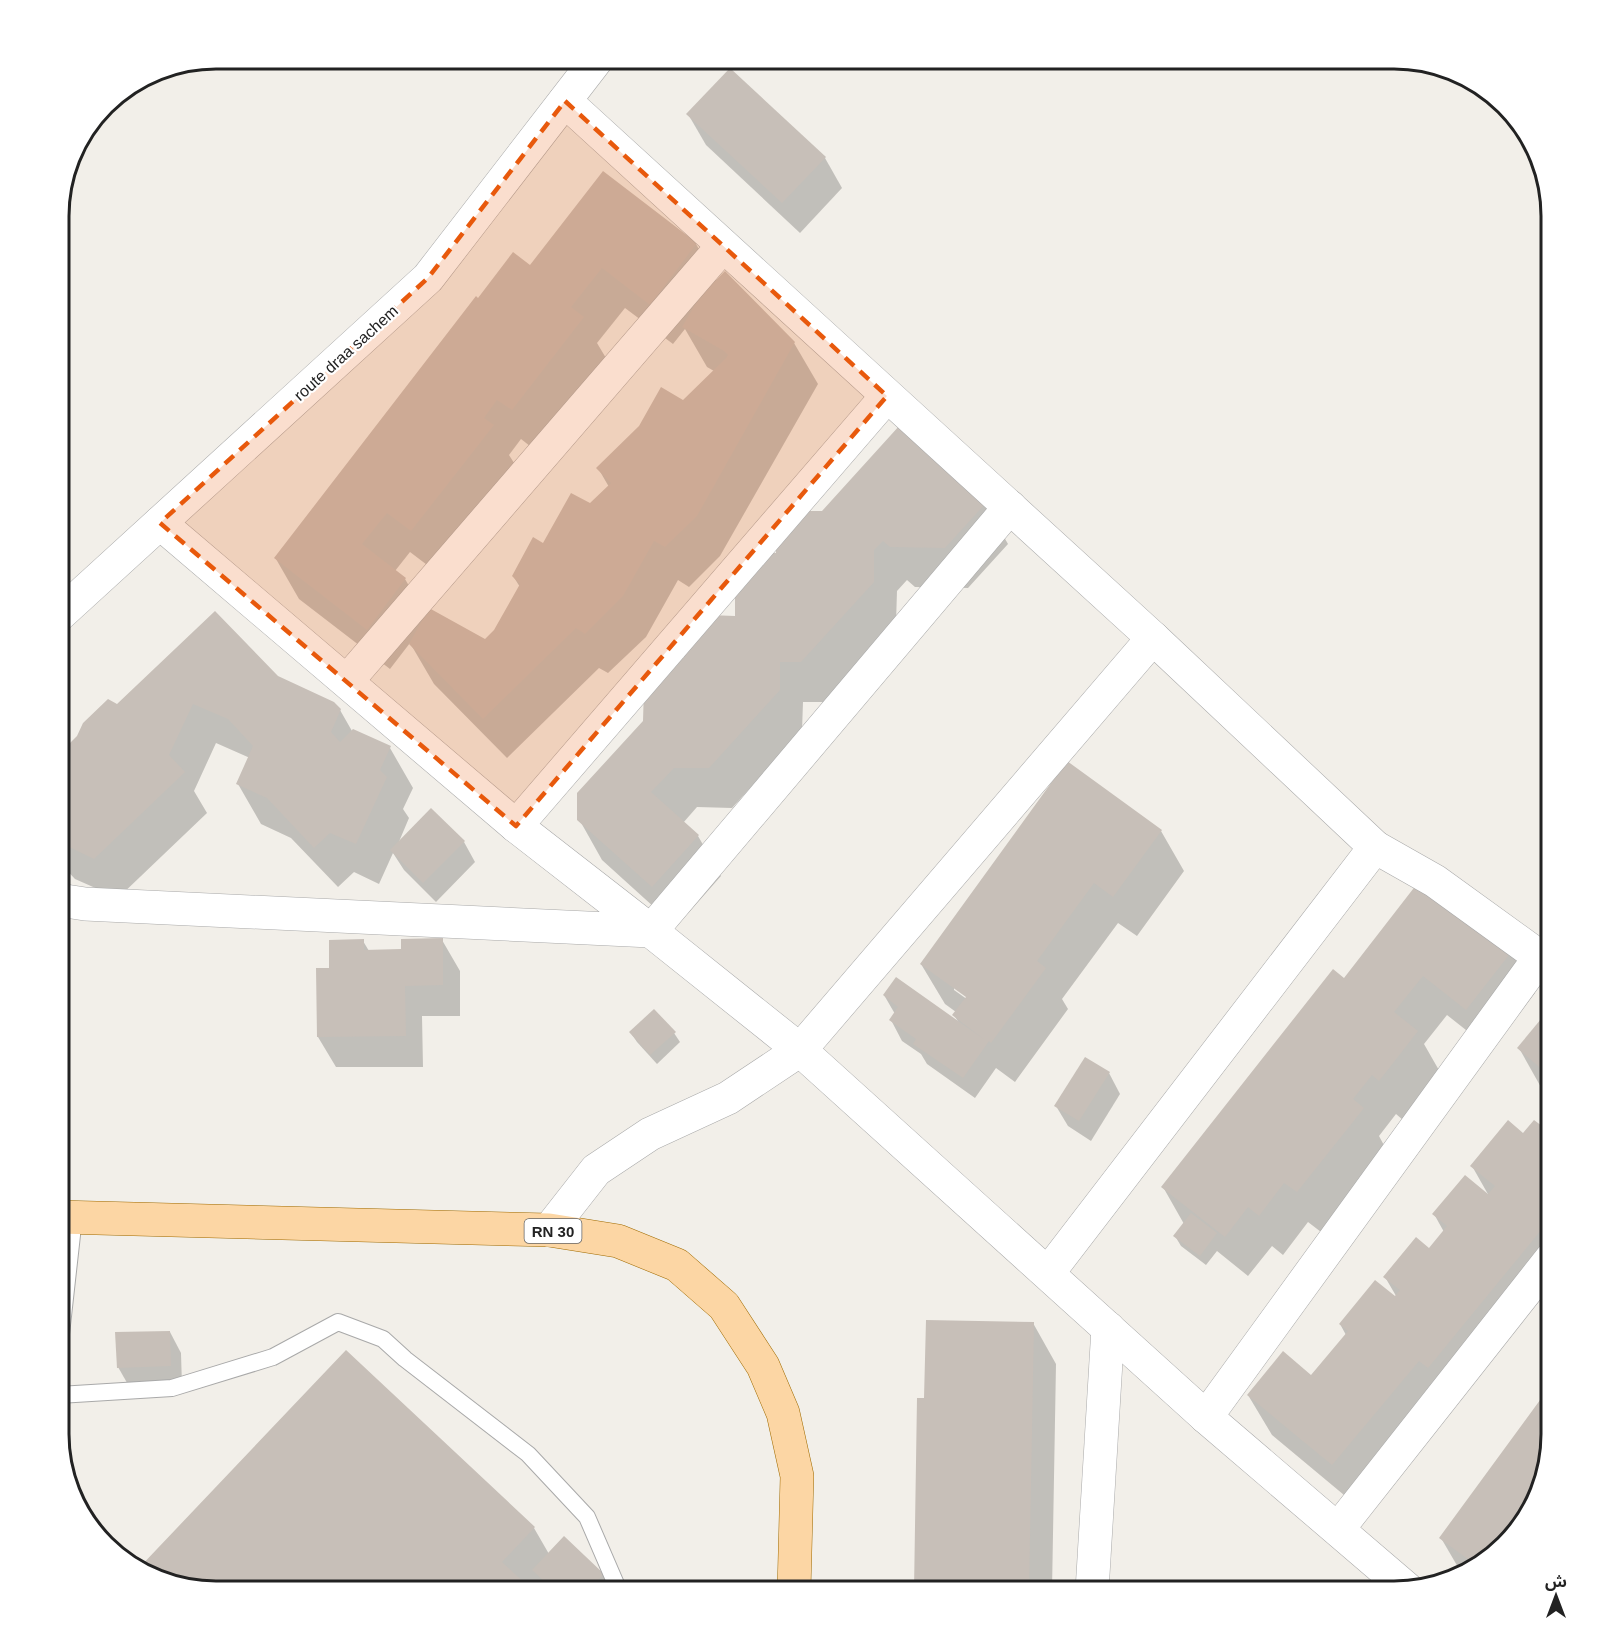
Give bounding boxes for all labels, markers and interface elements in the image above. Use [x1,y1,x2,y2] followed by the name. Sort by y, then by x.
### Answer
[291,302,401,404] street label: route draa sachem
[524,1219,582,1243] road number: RN 30
[1526,1566,1586,1626] north arrow
[1545,1573,1567,1591] text: ش

